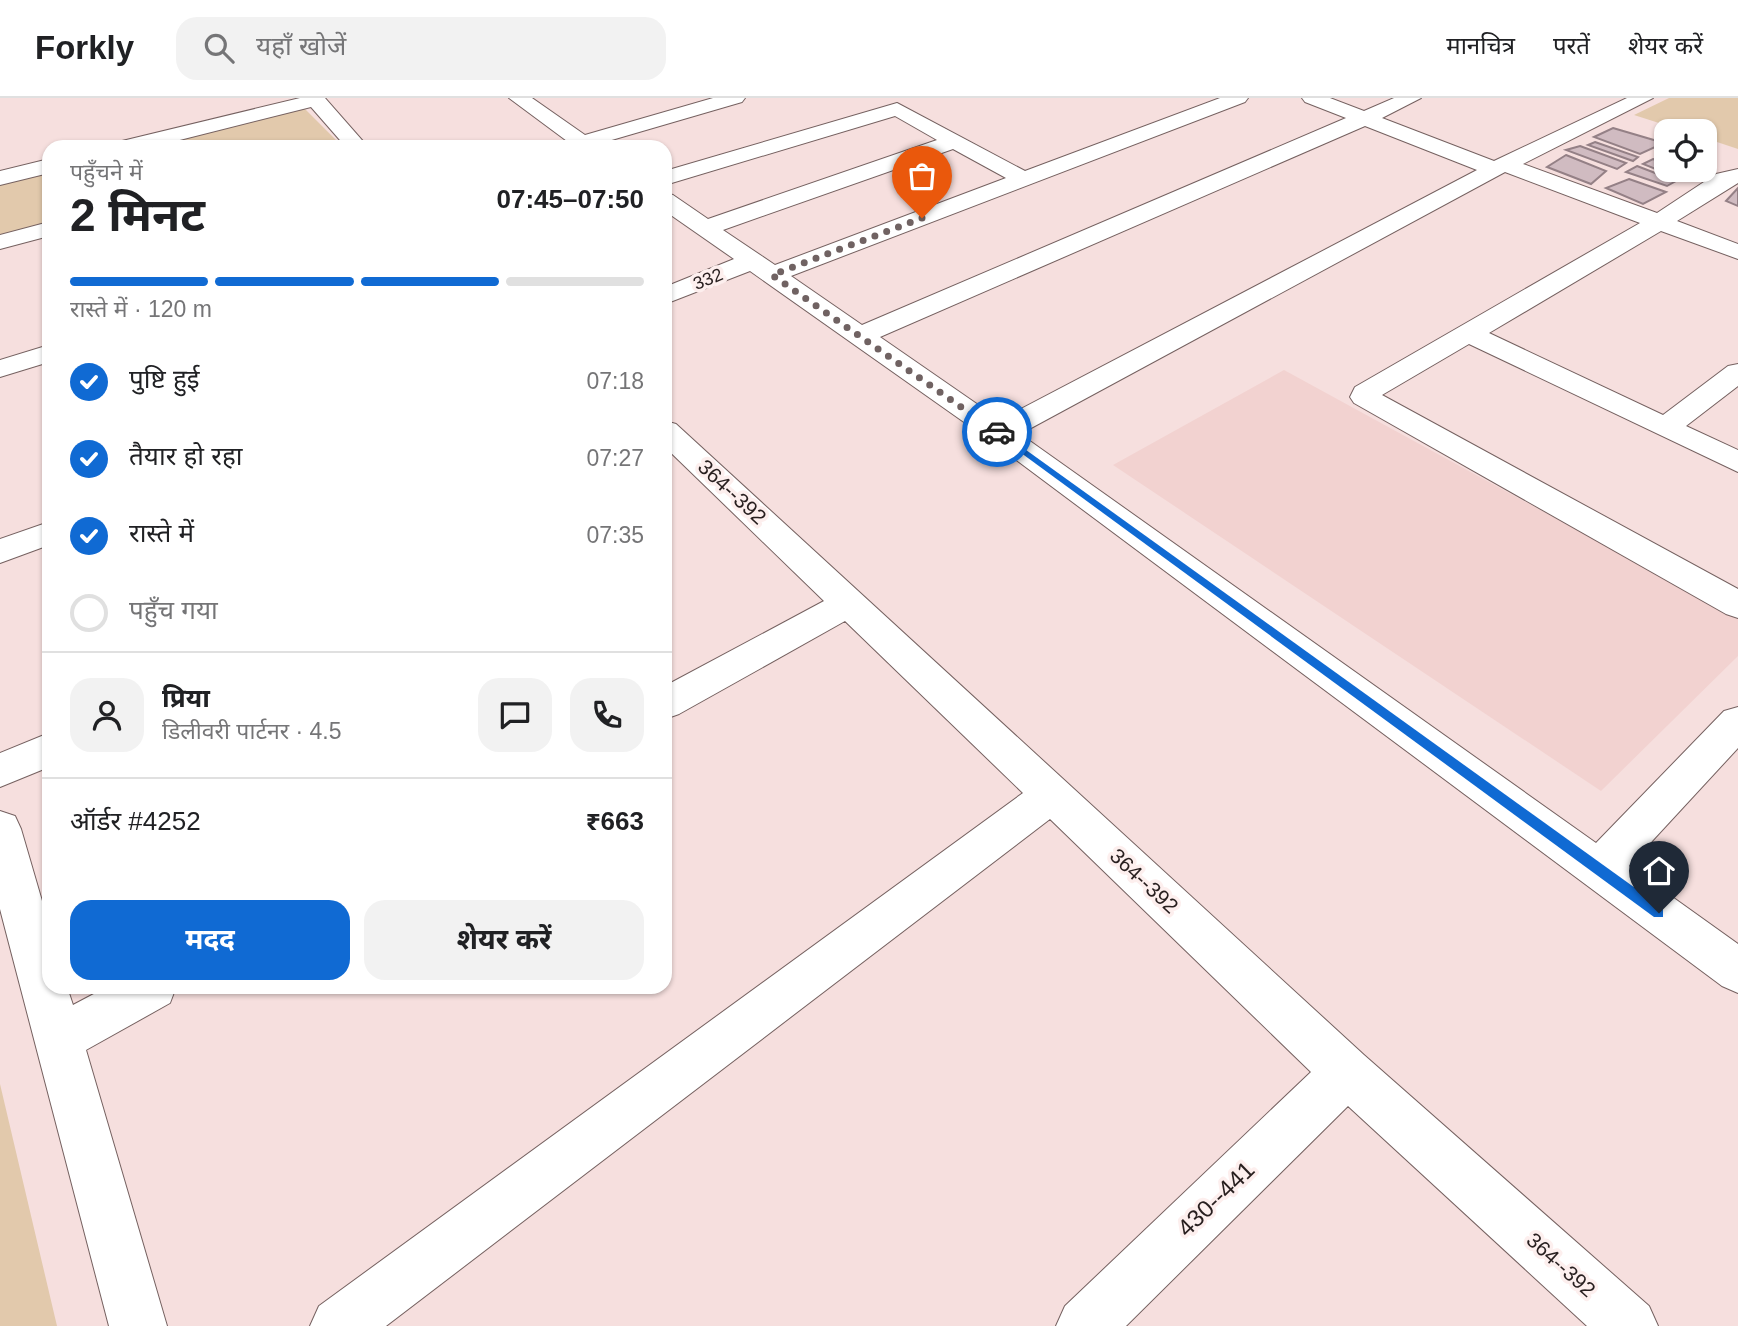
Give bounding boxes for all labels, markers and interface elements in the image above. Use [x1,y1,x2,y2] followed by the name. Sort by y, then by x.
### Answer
[176,17,666,80] search box
[35,29,134,66] text: Forkly
[200,29,238,67] icon: search
[256,31,346,61] text: यहाँ खोजें
[1446,32,1515,59] text: मानचित्र
[1553,32,1590,59] text: परतें
[1628,32,1703,59] text: शेयर करें
[1654,119,1717,182] map controls
[1654,119,1717,182] button: locate
[892,146,952,218] pin
[903,157,941,195] icon: bag
[70,159,143,185] text: पहुँचने में
[497,184,644,214] text: 07:45–07:50
[70,189,205,241] text: 2 मिनट
[690,264,726,294] street label: 332
[70,296,212,322] text: रास्ते में · 120 m
[70,363,108,401] icon: check
[129,364,199,394] text: पुष्टि हुई
[586,368,644,394] text: 07:18
[962,397,1032,467] courier
[978,413,1016,451] icon: car
[70,440,108,478] icon: check
[129,441,242,471] text: तैयार हो रहा
[586,445,644,471] text: 07:27
[694,455,771,529] street label: 364--392
[70,517,108,555] icon: check
[129,518,194,548] text: रास्ते में
[586,522,644,548] text: 07:35
[129,595,218,625] text: पहुँच गया
[70,678,144,752] button: person
[478,678,552,752] button: chat
[570,678,644,752] button: phone
[162,683,210,713] text: प्रिया
[162,718,342,744] text: डिलीवरी पार्टनर · 4.5
[70,806,201,836] text: ऑर्डर #4252
[586,806,644,836] text: ₹663
[1629,841,1689,913] pin
[1106,844,1183,918] street label: 364--392
[1640,852,1678,890] icon: home
[70,900,350,980] button: मदद
[364,900,644,980] button: शेयर करें
[1172,1156,1260,1242] street label: 430--441
[1522,1228,1600,1301] street label: 364--392

